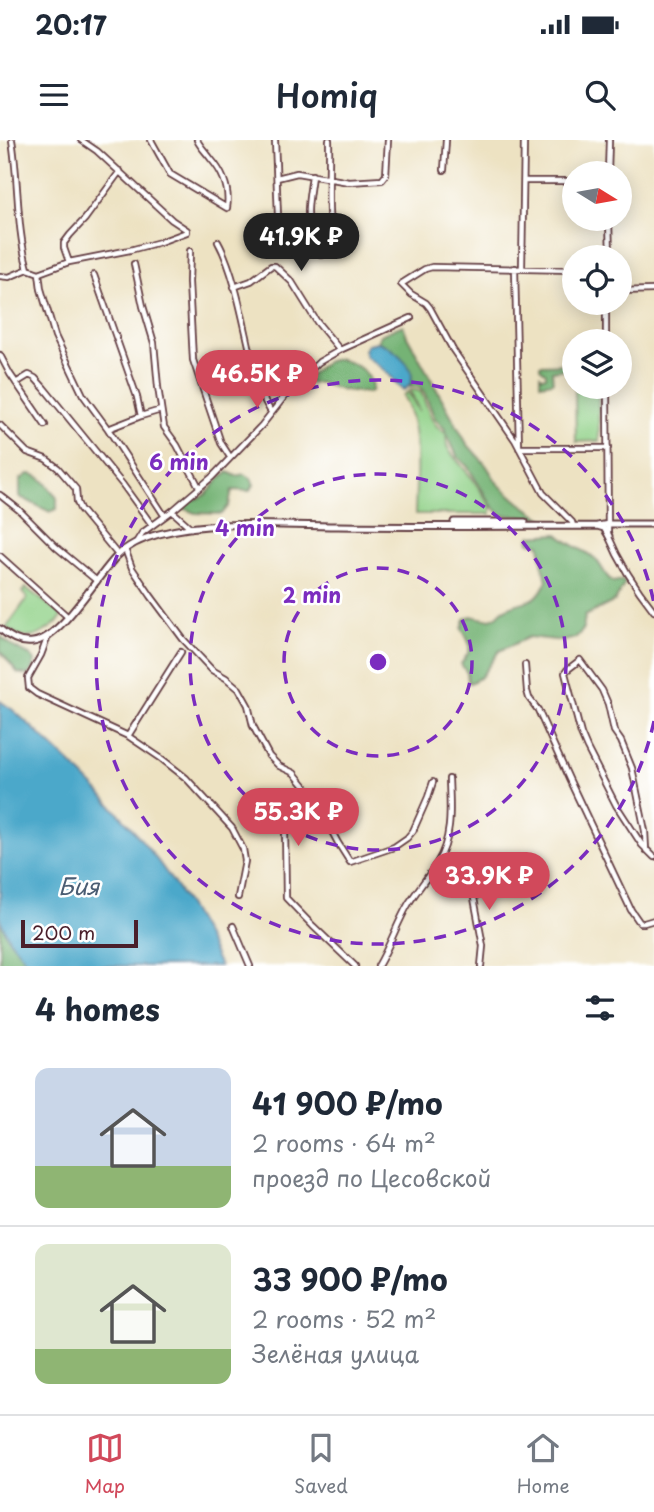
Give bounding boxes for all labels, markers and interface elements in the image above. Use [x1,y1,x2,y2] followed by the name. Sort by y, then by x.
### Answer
[35,5,107,44] text: 20:17
[276,71,378,119] text: Homiq
[35,76,73,114] icon: menu
[581,76,619,114] icon: search
[562,161,632,231] north arrow
[562,161,632,399] map controls
[236,214,366,273] pin: 41.9K ₽
[259,218,343,253] text: 41.9K ₽
[562,245,632,315] button: locate
[562,329,632,399] button: layers
[192,350,322,410] pin: 46.5K ₽
[211,355,303,390] text: 46.5K ₽
[149,445,209,477] text: 6 min
[215,511,275,543] text: 4 min
[283,578,341,610] text: 2 min
[366,650,390,674] centre of rings
[233,788,363,848] pin: 55.3K ₽
[253,793,343,828] text: 55.3K ₽
[424,852,554,912] pin: 33.9K ₽
[445,857,533,892] text: 33.9K ₽
[59,868,101,903] water label: Бия
[21,917,138,949] scale bar
[32,918,95,946] text: 200 m
[35,986,160,1031] text: 4 homes
[581,989,619,1027] icon: filters
[252,1080,443,1125] text: 41 900 ₽/mo
[91,1096,175,1180] icon: home
[252,1125,436,1160] text: 2 rooms · 64 m²
[252,1160,491,1195] text: проезд по Цесовской
[252,1256,448,1301] text: 33 900 ₽/mo
[91,1272,175,1356] icon: home
[252,1301,436,1336] text: 2 rooms · 52 m²
[252,1336,419,1371] text: Зелёная улица
[84,1429,125,1499] tab: Map
[294,1429,348,1499] tab: Saved
[517,1429,570,1499] tab: Home

